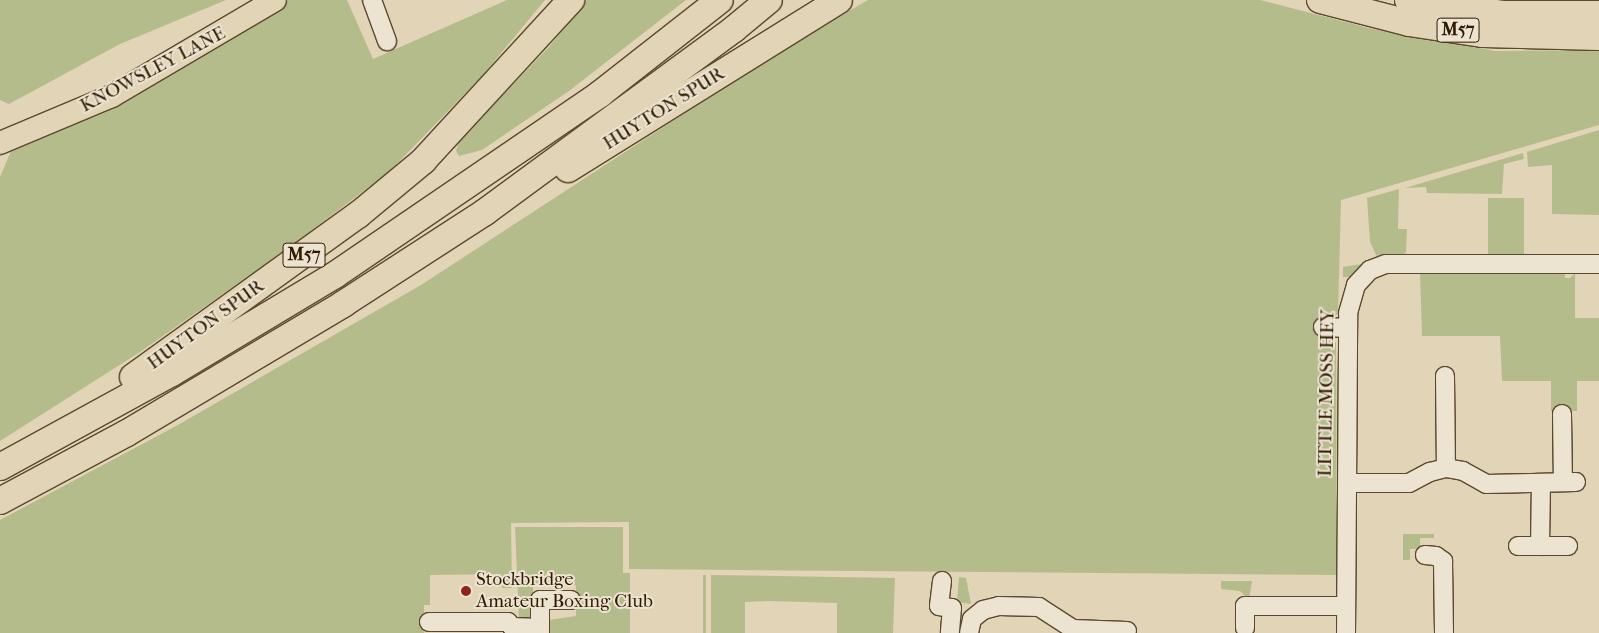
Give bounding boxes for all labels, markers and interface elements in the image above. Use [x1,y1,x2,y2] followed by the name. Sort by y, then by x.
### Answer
[1436,14,1480,46] road number: M57
[77,22,229,118] street label: KNOWSLEY LANE
[599,63,729,155] street label: HUYTON SPUR
[282,240,326,270] road number: M57
[143,275,269,375] street label: HUYTON SPUR
[1314,309,1340,477] street label: LITTLE MOSS HEY
[476,569,653,613] place label: Stockbridge Amateur Boxing Club
[460,585,472,597] marker: Stockbridge Amateur Boxing Club

